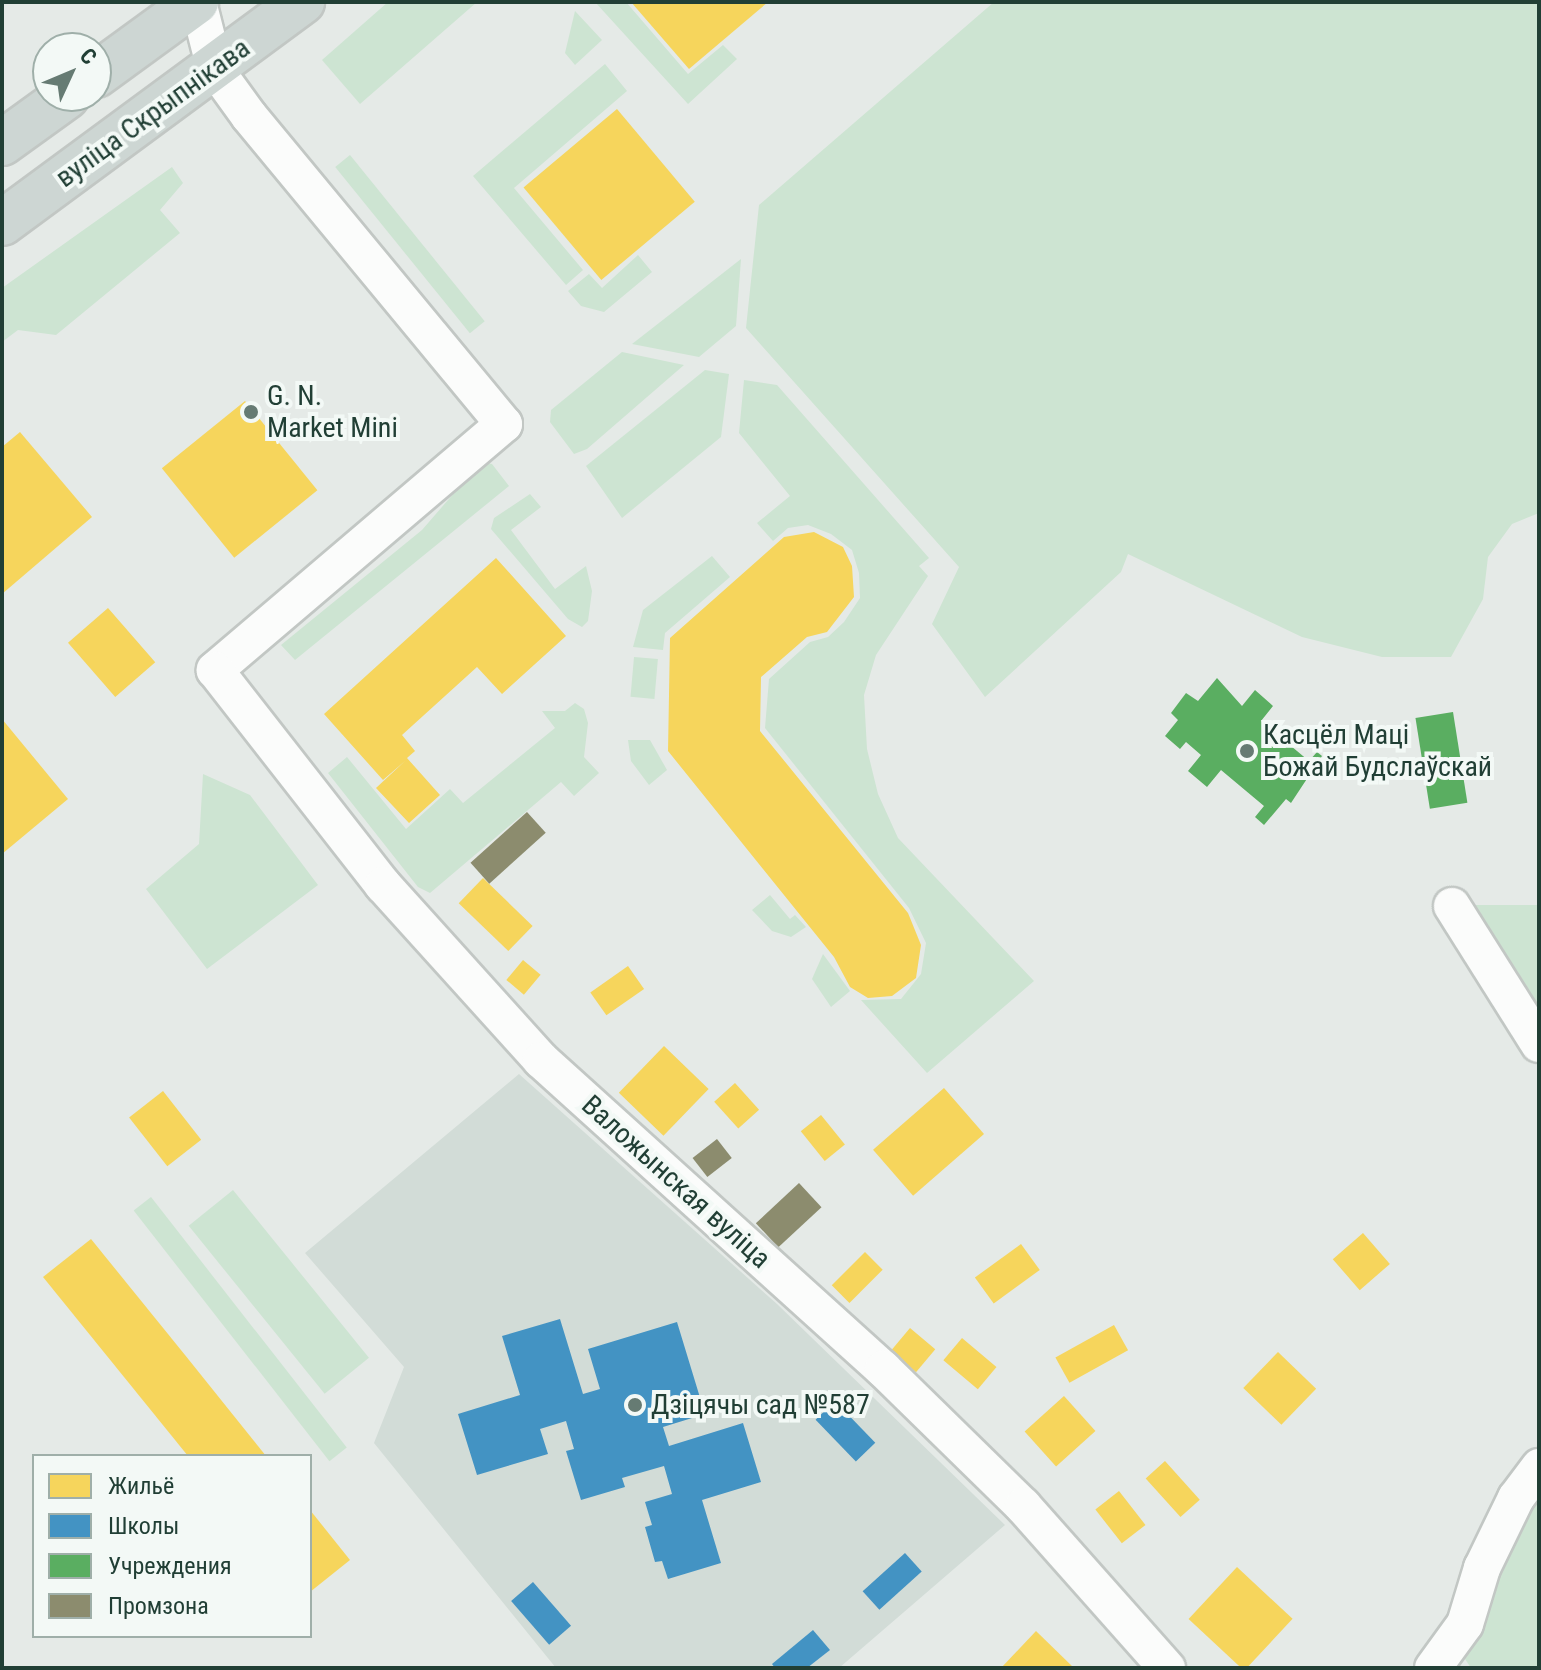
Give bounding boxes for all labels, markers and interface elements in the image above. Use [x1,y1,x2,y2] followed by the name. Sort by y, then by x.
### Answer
[49,31,257,195] street label: вуліца Скрыпнікава
[32,32,112,112] north arrow
[267,379,398,445] place label: G. N. Market Mini
[242,403,260,421] marker: G. N. Market Mini
[1263,718,1492,784] place label: Касцёл Маці Божай Будслаўскай
[1238,742,1256,760] marker: Касцёл Маці Божай Будслаўскай
[575,1088,777,1276] street label: Валожынская вуліца
[651,1388,870,1422] place label: Дзіцячы сад №587
[626,1396,644,1414] marker: Дзіцячы сад №587
[32,1454,312,1638] legend
[108,1472,174,1500] text: Жильё
[108,1512,179,1540] text: Школы
[108,1552,232,1580] text: Учреждения
[108,1592,209,1620] text: Промзона

